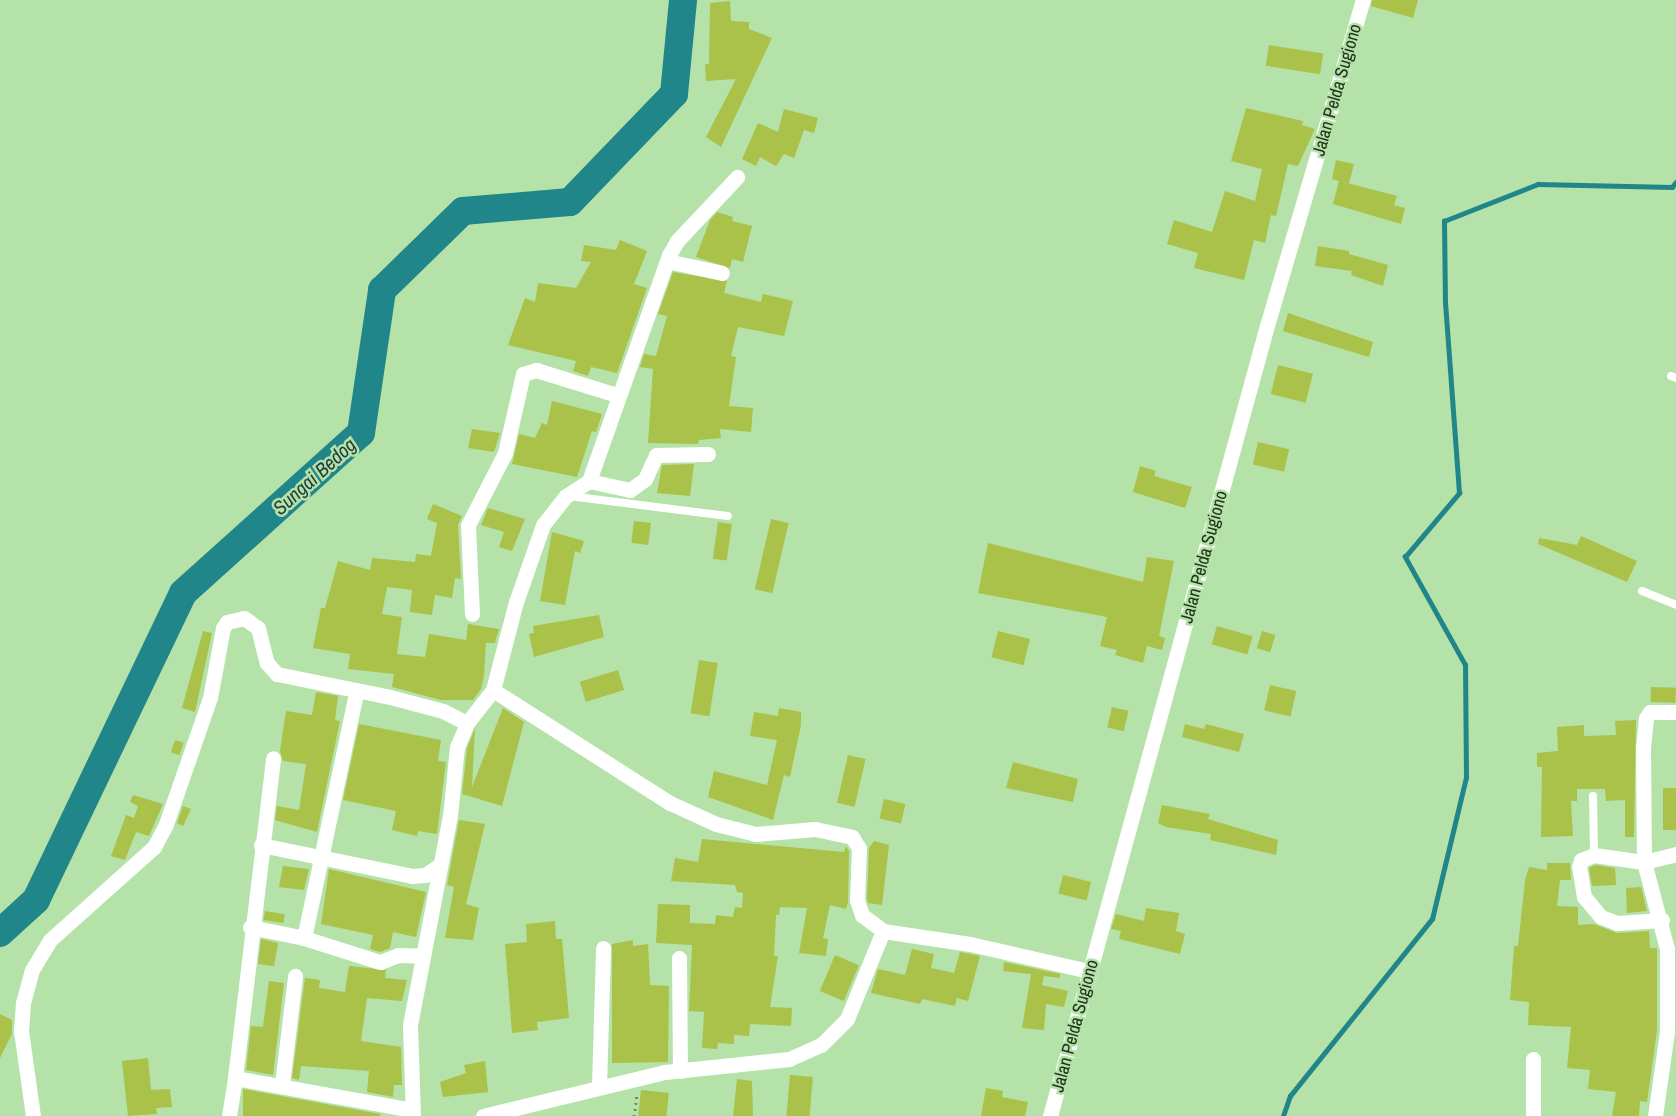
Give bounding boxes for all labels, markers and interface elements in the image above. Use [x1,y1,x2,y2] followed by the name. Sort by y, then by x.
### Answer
[1308,22,1366,158] street label: Jalan Pelda Sugiono
[267,432,361,520] water label: Sungai Bedog
[1176,488,1232,626] street label: Jalan Pelda Sugiono
[1047,957,1103,1095] street label: Jalan Pelda Sugiono

